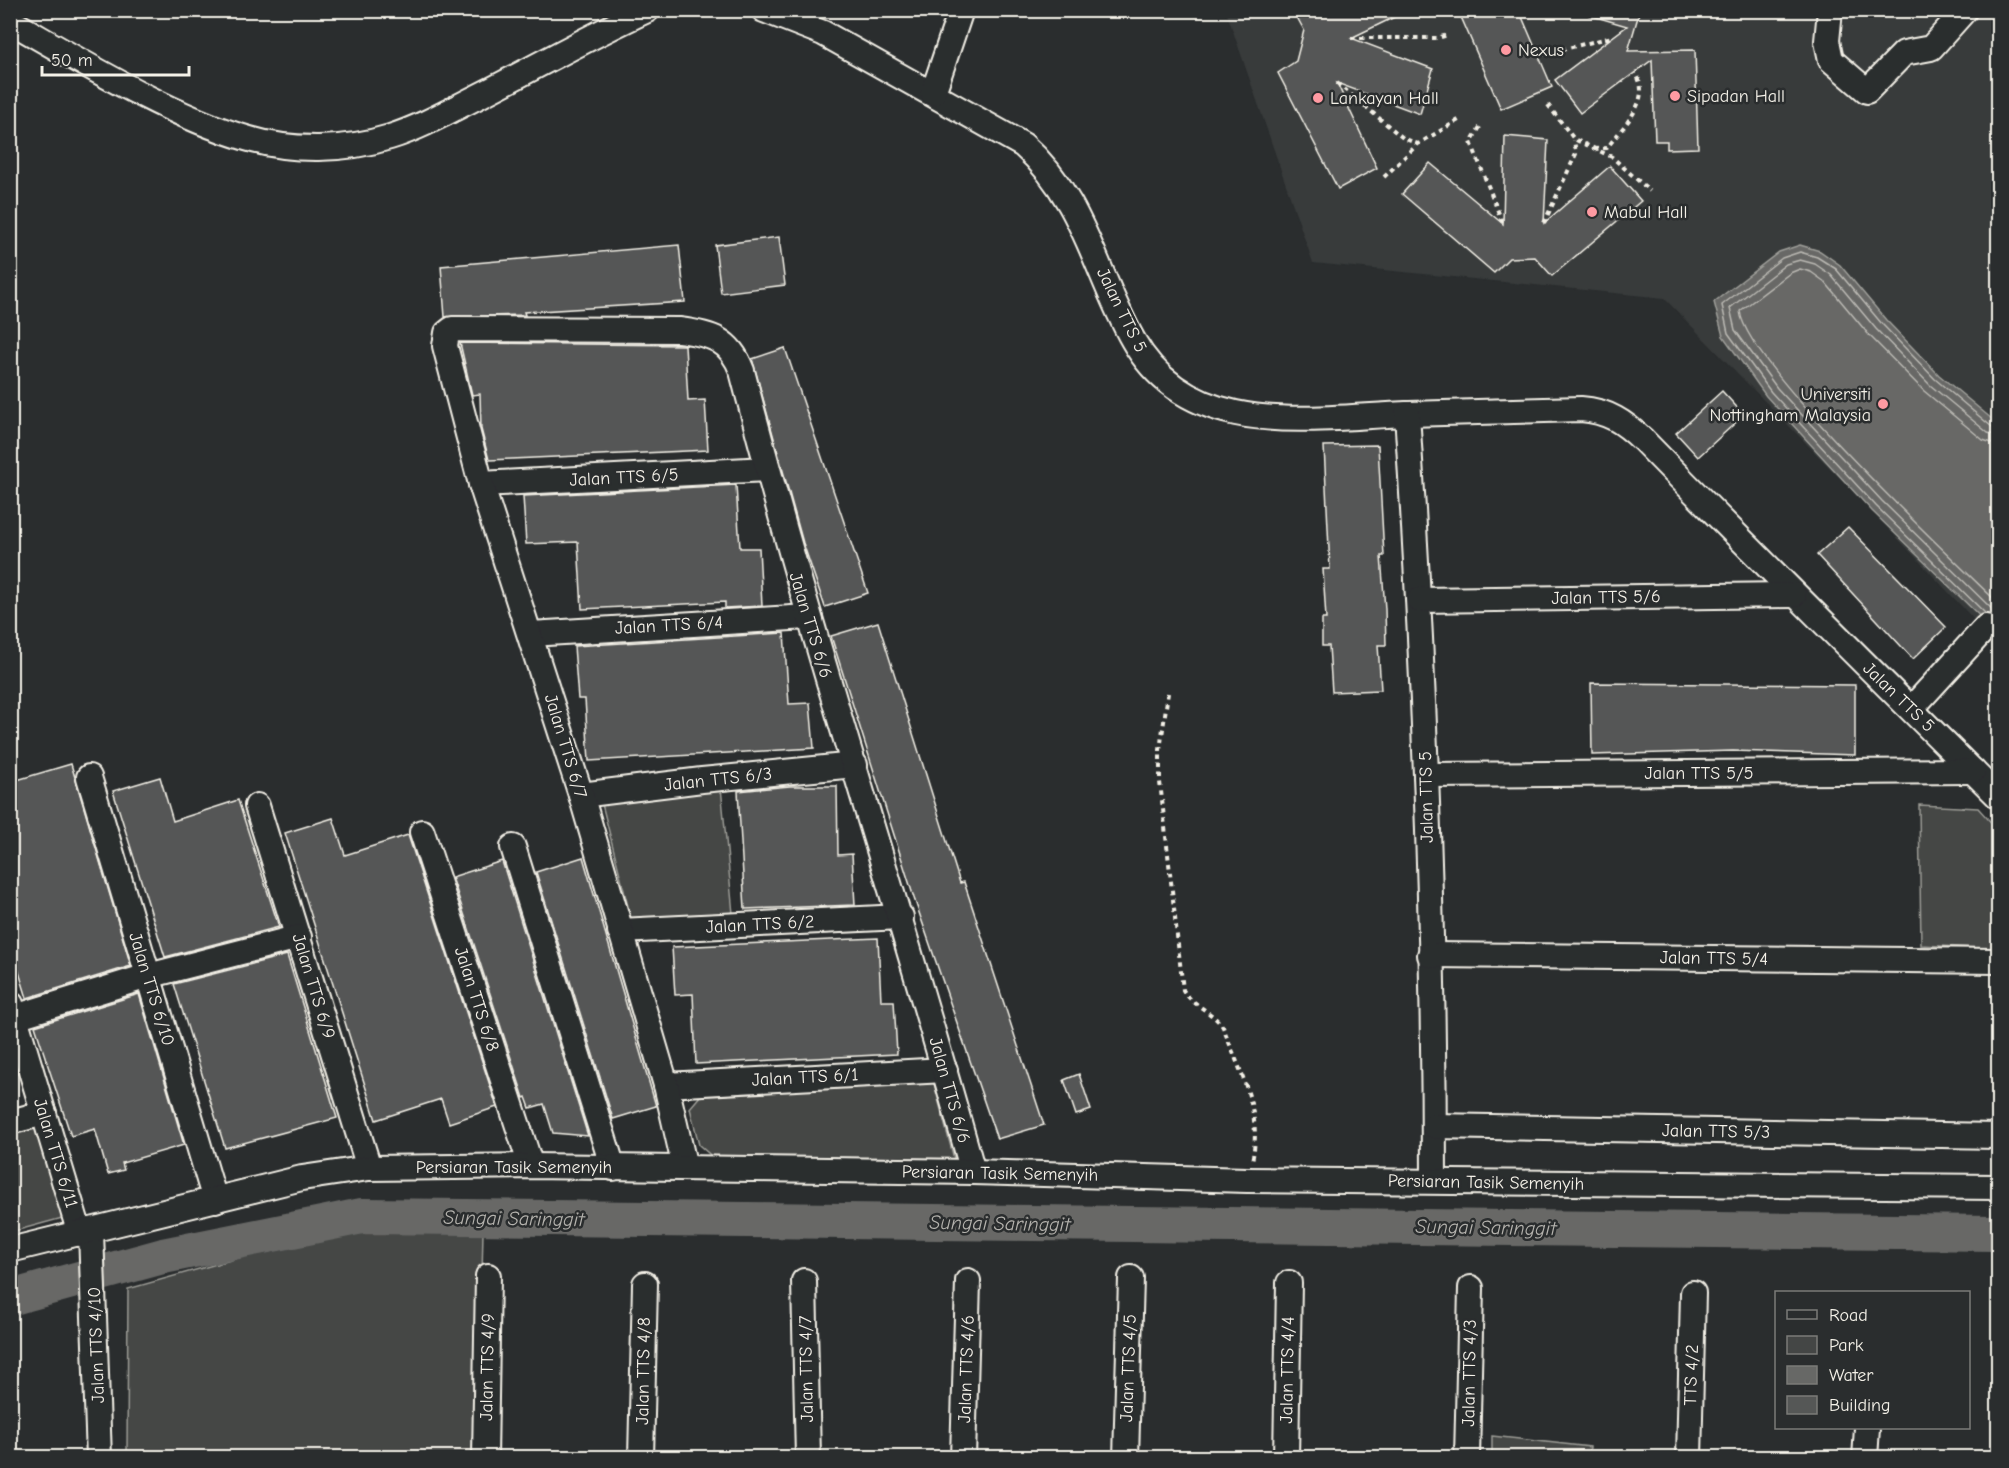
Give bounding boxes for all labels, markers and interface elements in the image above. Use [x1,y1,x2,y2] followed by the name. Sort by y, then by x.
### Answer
[42,39,189,77] scale bar
[1518,40,1564,61] place label: Nexus
[1499,43,1513,57] marker: Nexus
[51,50,93,71] text: 50 m
[1687,86,1785,107] place label: Sipadan Hall
[1330,88,1439,109] place label: Lankayan Hall
[1668,89,1682,103] marker: Sipadan Hall
[1311,91,1325,105] marker: Lankayan Hall
[1604,202,1687,223] place label: Mabul Hall
[1585,205,1599,219] marker: Mabul Hall
[1092,264,1151,356] street label: Jalan TTS 5
[1710,384,1871,426] place label: Universiti Nottingham Malaysia
[1876,397,1890,411] marker: Universiti Nottingham Malaysia
[569,464,679,491] street label: Jalan TTS 6/5
[785,570,837,680] street label: Jalan TTS 6/6
[1551,586,1661,609] street label: Jalan TTS 5/6
[614,612,724,639] street label: Jalan TTS 6/4
[1858,658,1939,737] street label: Jalan TTS 5
[540,691,591,801] street label: Jalan TTS 6/7
[1415,751,1438,843] street label: Jalan TTS 5
[663,763,773,796] street label: Jalan TTS 6/3
[1644,763,1754,784] street label: Jalan TTS 5/5
[705,911,815,938] street label: Jalan TTS 6/2
[124,930,179,1048] street label: Jalan TTS 6/10
[288,931,339,1041] street label: Jalan TTS 6/9
[450,944,503,1054] street label: Jalan TTS 6/8
[1660,947,1768,970] street label: Jalan TTS 5/4
[924,1035,975,1146] street label: Jalan TTS 6/6
[751,1064,859,1091] street label: Jalan TTS 6/1
[29,1096,82,1211] street label: Jalan TTS 6/11
[1662,1120,1770,1143] street label: Jalan TTS 5/3
[416,1157,612,1178] street label: Persiaran Tasik Semenyih
[902,1161,1098,1186] street label: Persiaran Tasik Semenyih
[1388,1170,1584,1195] street label: Persiaran Tasik Semenyih
[443,1206,586,1231] water label: Sungai Saringgit
[929,1211,1072,1236] water label: Sungai Saringgit
[1415,1215,1558,1240] water label: Sungai Saringgit
[84,1286,109,1404] street label: Jalan TTS 4/10
[1775,1291,1970,1429] legend
[1829,1305,1868,1326] text: Road
[476,1313,499,1421] street label: Jalan TTS 4/9
[1116,1314,1141,1422] street label: Jalan TTS 4/5
[795,1315,818,1423] street label: Jalan TTS 4/7
[954,1315,979,1423] street label: Jalan TTS 4/6
[1276,1316,1299,1424] street label: Jalan TTS 4/4
[632,1317,655,1425] street label: Jalan TTS 4/8
[1458,1319,1481,1427] street label: Jalan TTS 4/3
[1829,1335,1864,1356] text: Park
[1680,1344,1703,1406] street label: TTS 4/2
[1829,1365,1874,1386] text: Water
[1829,1395,1891,1416] text: Building

